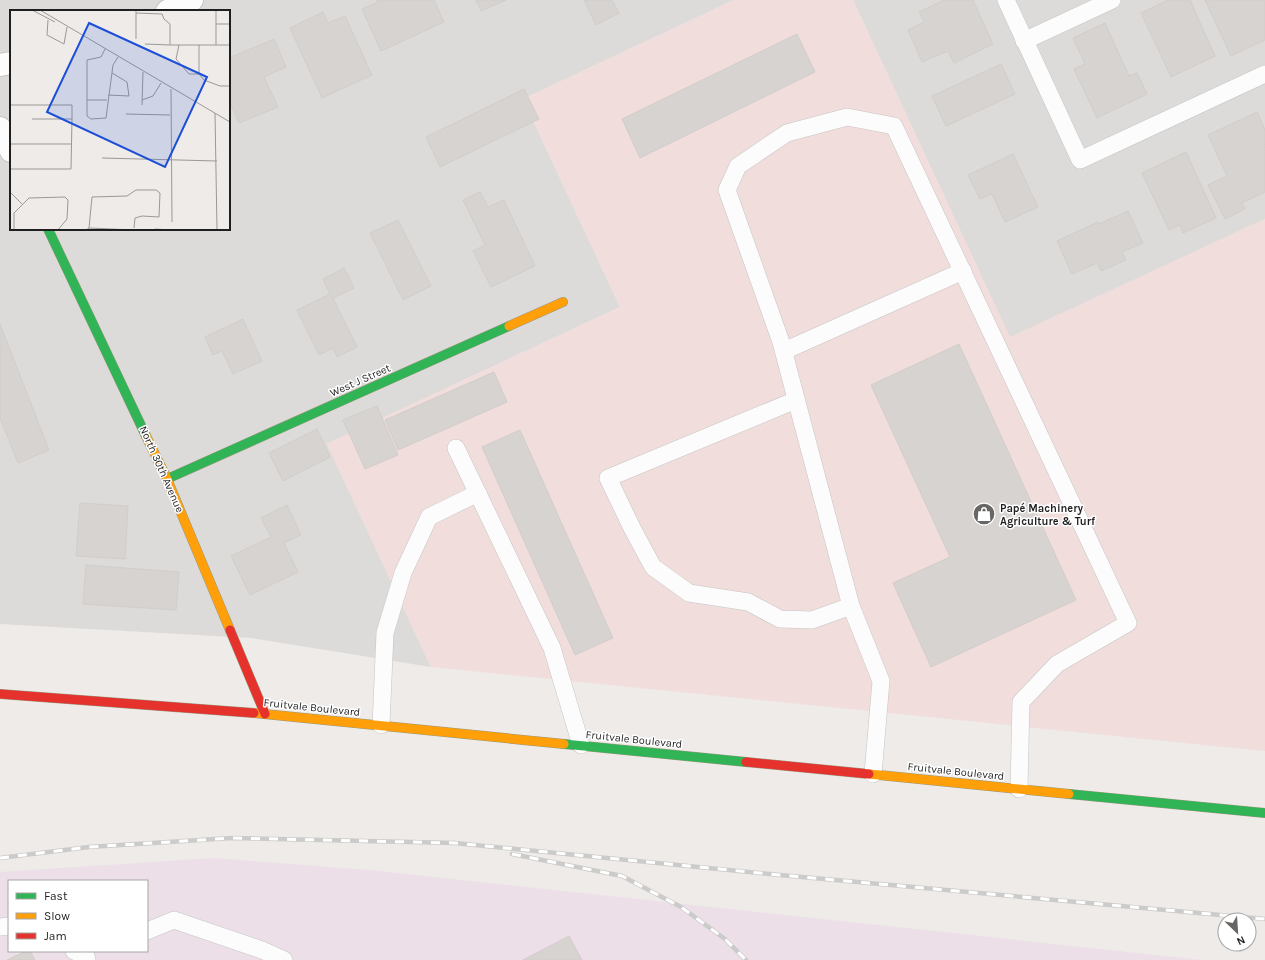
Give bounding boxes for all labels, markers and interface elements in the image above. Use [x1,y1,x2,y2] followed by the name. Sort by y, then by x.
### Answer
[10,10,230,230] inset map
[328,361,393,400] street label: West J Street
[137,424,187,515] street label: North 30th Avenue
[971,501,997,527] shop icon: Papé Machinery Agriculture & Turf
[1000,502,1096,528] place label: Papé Machinery Agriculture & Turf
[263,696,361,719] street label: Fruitvale Boulevard
[585,728,683,751] street label: Fruitvale Boulevard
[907,760,1005,783] street label: Fruitvale Boulevard
[8,880,148,952] legend
[44,889,68,903] text: Fast
[44,909,70,923] text: Slow
[1217,912,1257,952] north arrow
[44,929,67,943] text: Jam
[1235,933,1247,948] text: N

